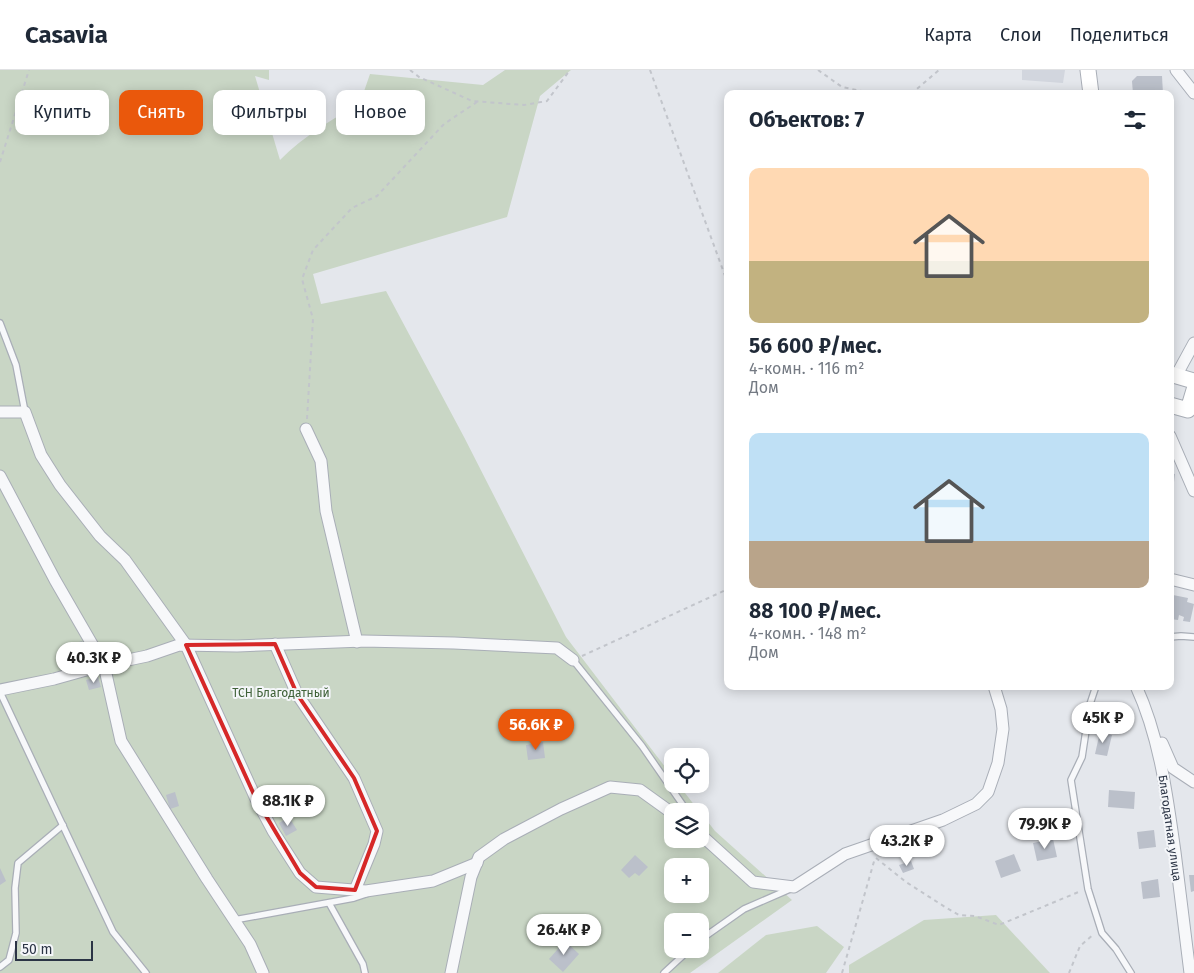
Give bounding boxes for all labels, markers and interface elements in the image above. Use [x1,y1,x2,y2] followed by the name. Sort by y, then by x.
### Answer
[25,21,108,49] text: Casavia
[924,24,972,46] text: Карта
[1000,24,1042,46] text: Слои
[1070,24,1169,46] text: Поделиться
[15,90,109,135] chip: Купить
[119,90,203,135] chip: Снять
[213,90,326,135] chip: Фильтры
[336,90,425,135] chip: Новое
[1121,106,1149,134] icon: filters
[749,107,864,133] text: Объектов: 7
[904,201,994,291] icon: home
[749,333,882,359] text: 56 600 ₽/мес.
[749,359,864,378] text: 4-комн. · 116 m²
[749,378,779,397] text: Дом
[904,466,994,556] icon: home
[749,598,881,624] text: 88 100 ₽/мес.
[749,624,866,643] text: 4-комн. · 148 m²
[48,642,140,684] pin: 40.3K ₽
[749,643,779,662] text: Дом
[67,648,121,667] text: 40.3K ₽
[232,686,330,700] park label: ТСН Благодатный
[1068,702,1138,744] pin: 45K ₽
[490,708,582,751] pin: 56.6K ₽
[1083,708,1123,727] text: 45K ₽
[509,715,563,734] text: 56.6K ₽
[664,748,709,958] map controls
[664,748,709,793] button: locate
[1156,774,1184,882] street label: Благодатная улица
[242,784,334,827] pin: 88.1K ₽
[262,791,314,810] text: 88.1K ₽
[664,803,709,848] button: layers
[999,808,1091,850] pin: 79.9K ₽
[1019,814,1071,833] text: 79.9K ₽
[861,824,953,867] pin: 43.2K ₽
[881,831,933,850] text: 43.2K ₽
[664,858,709,903] button: +
[664,913,709,958] button: −
[518,914,610,956] pin: 26.4K ₽
[537,920,591,939] text: 26.4K ₽
[15,938,92,961] scale bar
[22,941,53,958] text: 50 m

